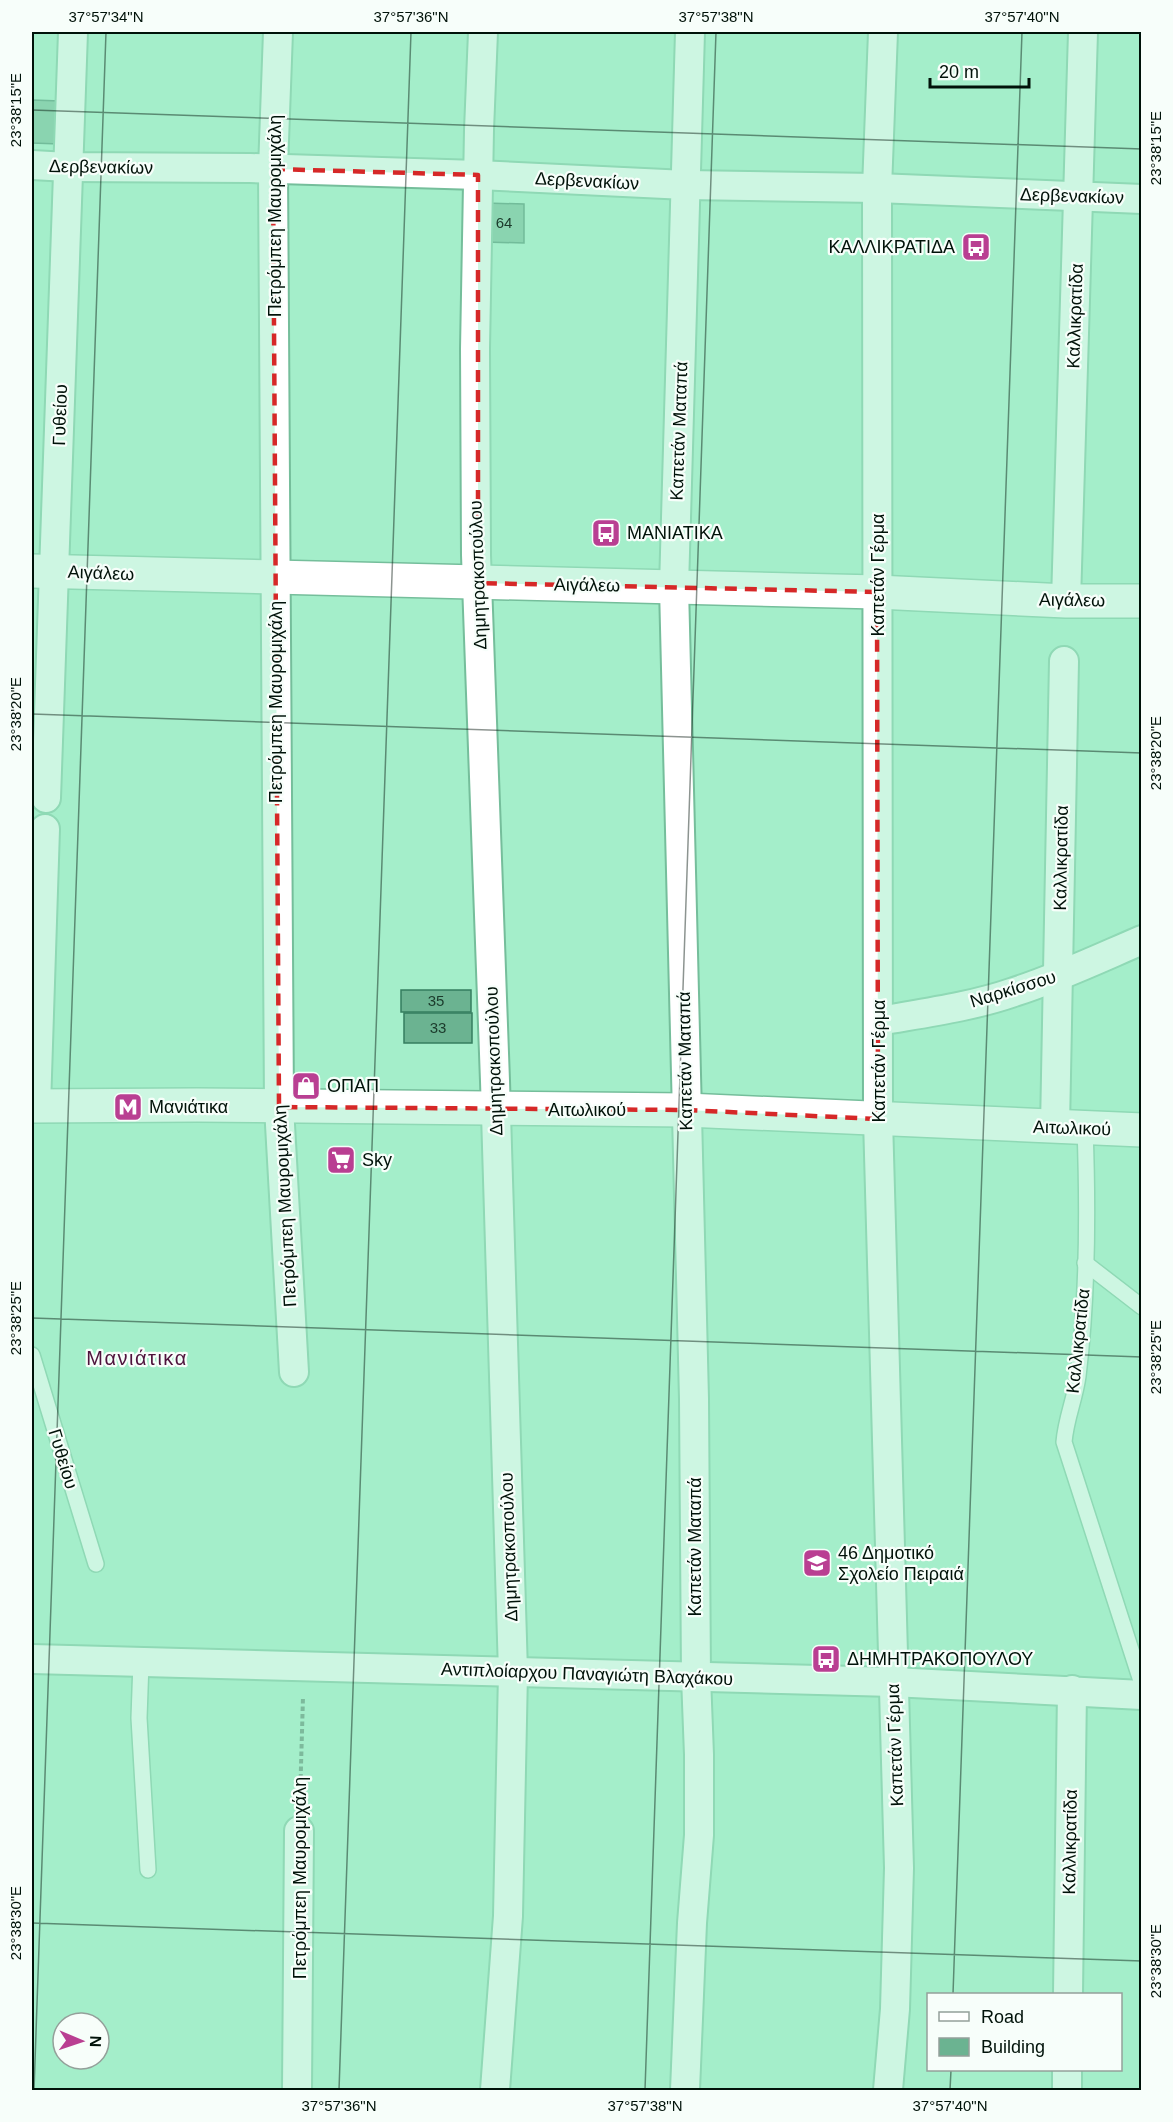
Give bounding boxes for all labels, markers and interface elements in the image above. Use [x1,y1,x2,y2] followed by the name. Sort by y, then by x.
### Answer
[68,8,144,25] text: 37°57'34"N
[373,8,449,25] text: 37°57'36"N
[678,8,754,25] text: 37°57'38"N
[984,8,1060,25] text: 37°57'40"N
[930,51,1029,89] scale bar
[939,62,979,82] text: 20 m
[7,73,24,147] text: 23°38'15"E
[1147,111,1164,185] text: 23°38'15"E
[265,115,285,317] street label: Πετρόμπεη Μαυρομιχάλη
[49,156,153,178] street label: Δερβενακίων
[534,168,640,194] street label: Δερβενακίων
[1020,184,1124,208] street label: Δερβενακίων
[496,214,512,231] house number: 64
[960,231,992,263] bus stop icon: ΚΑΛΛΙΚΡΑΤΙΔΑ
[829,237,955,257] place label: ΚΑΛΛΙΚΡΑΤΙΔΑ
[1063,263,1087,369] street label: Καλλικρατίδα
[667,361,691,501] street label: Καπετάν Ματαπά
[49,384,71,446] street label: Γυθείου
[465,500,491,650] street label: Δημητρακοπούλου
[868,514,888,636] street label: Καπετάν Γέρμα
[590,517,622,549] bus stop icon: ΜΑΝΙΑΤΙΚΑ
[627,523,723,543] place label: ΜΑΝΙΑΤΙΚΑ
[67,562,135,584] street label: Αιγάλεω
[554,574,620,596] street label: Αιγάλεω
[1039,589,1105,611] street label: Αιγάλεω
[266,601,286,803] street label: Πετρόμπεη Μαυρομιχάλη
[7,677,24,751] text: 23°38'20"E
[1147,716,1164,790] text: 23°38'20"E
[1050,805,1072,911] street label: Καλλικρατίδα
[968,966,1058,1012] street label: Ναρκίσσου
[481,986,507,1136] street label: Δημητρακοπούλου
[674,991,696,1131] street label: Καπετάν Ματαπά
[428,992,444,1009] house number: 35
[869,1000,889,1122] street label: Καπετάν Γέρμα
[430,1019,446,1036] house number: 33
[290,1070,322,1102] shop icon: ΟΠΑΠ
[327,1076,379,1096] place label: ΟΠΑΠ
[112,1091,144,1123] metro station icon: Μανιάτικα
[149,1097,228,1117] place label: Μανιάτικα
[548,1100,626,1120] street label: Αιτωλικού
[270,1104,300,1308] street label: Πετρόμπεη Μαυρομιχάλη
[1033,1117,1111,1139] street label: Αιτωλικού
[325,1144,357,1176] supermarket icon: Sky
[362,1150,392,1170] place label: Sky
[7,1281,24,1355] text: 23°38'25"E
[1063,1288,1093,1394] street label: Καλλικρατίδα
[1147,1320,1164,1394] text: 23°38'25"E
[86,1347,188,1369] district label: Μανιάτικα
[44,1427,82,1491] street label: Γυθείου
[496,1472,522,1622] street label: Δημητρακοπούλου
[685,1477,705,1617] street label: Καπετάν Ματαπά
[838,1543,964,1584] place label: 46 Δημοτικό Σχολείο Πειραιά
[801,1547,833,1579] school or university icon: 46 Δημοτικό Σχολείο Πειραιά
[810,1643,842,1675] bus stop icon: ΔΗΜΗΤΡΑΚΟΠΟΥΛΟΥ
[847,1649,1033,1669] place label: ΔΗΜΗΤΡΑΚΟΠΟΥΛΟΥ
[441,1659,733,1689] street label: Αντιπλοίαρχου Παναγιώτη Βλαχάκου
[883,1683,907,1807] street label: Καπετάν Γέρμα
[290,1777,310,1979] street label: Πετρόμπεη Μαυρομιχάλη
[1059,1789,1081,1895] street label: Καλλικρατίδα
[7,1886,24,1960] text: 23°38'30"E
[1147,1924,1164,1998] text: 23°38'30"E
[927,1993,1122,2071] legend
[981,2007,1024,2027] text: Road
[51,2011,111,2071] north arrow
[87,2035,104,2048] text: N
[981,2037,1045,2057] text: Building
[301,2097,377,2114] text: 37°57'36"N
[607,2097,683,2114] text: 37°57'38"N
[912,2097,988,2114] text: 37°57'40"N

